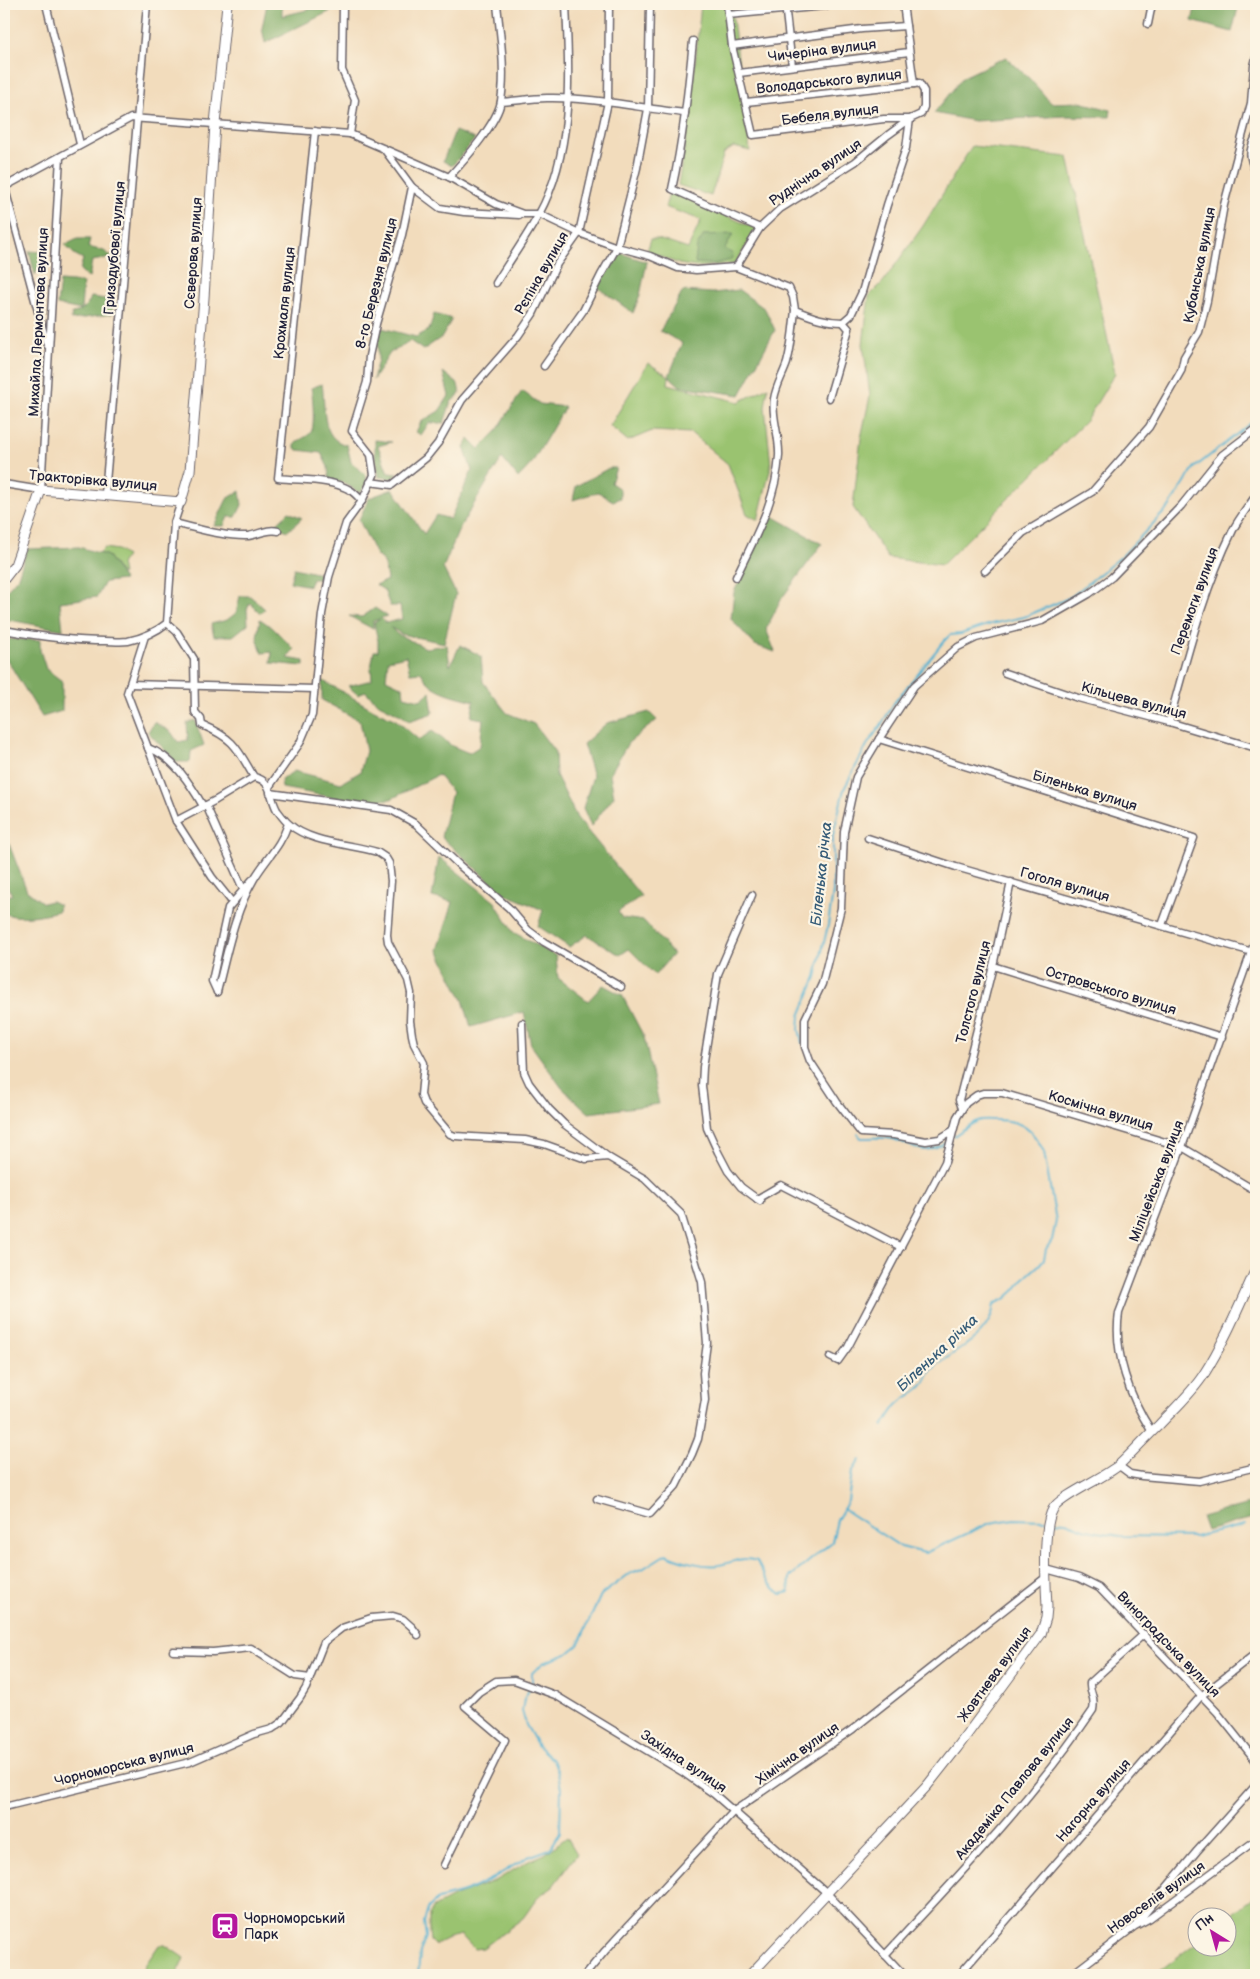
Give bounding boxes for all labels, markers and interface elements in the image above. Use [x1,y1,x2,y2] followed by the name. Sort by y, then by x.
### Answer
[767,35,877,66] street label: Чичеріна вулиця
[756,65,903,98] street label: Володарського вулиця
[780,100,880,129] street label: Бебеля вулиця
[766,135,865,210] street label: Руднічна вулиця
[100,180,129,316] street label: Гризодубової вулиця
[181,196,206,309] street label: Сєверова вулиця
[1180,205,1219,325] street label: Кубанська вулиця
[352,216,401,350] street label: 8-го Березня вулиця
[25,227,52,417] street label: Михайла Лермонтова вулиця
[511,228,572,318] street label: Рєпіна вулиця
[270,246,299,360] street label: Крохмаля вулиця
[28,466,158,495] street label: Тракторівка вулиця
[1167,545,1222,657] street label: Перемоги вулиця
[1079,678,1189,723] street label: Кільцева вулиця
[1030,766,1139,815] street label: Біленька вулиця
[807,821,836,927] water label: Біленька річка
[1018,864,1112,905] street label: Гоголя вулиця
[952,939,995,1045] street label: Толстого вулиця
[1043,962,1179,1019] street label: Островського вулиця
[1046,1086,1156,1135] street label: Космічна вулиця
[1125,1118,1188,1245] street label: Міліцейська вулиця
[893,1311,982,1396] water label: Біленька річка
[1114,1588,1224,1701] street label: Виноградська вулиця
[954,1623,1035,1725] street label: Жовтнева вулиця
[951,1713,1077,1864] street label: Академіка Павлова вулиця
[753,1718,842,1788] street label: Хімічна вулиця
[637,1726,730,1797] street label: Західна вулиця
[53,1739,196,1790] street label: Чорноморська вулиця
[1053,1755,1134,1845] street label: Нагорна вулиця
[1104,1857,1208,1937] street label: Новоселів вулиця
[1188,1906,1238,1956] north arrow
[244,1910,345,1943] place label: Чорноморський Парк
[1192,1910,1217,1934] text: Пн
[210,1911,240,1941] station icon: Чорноморський Парк

